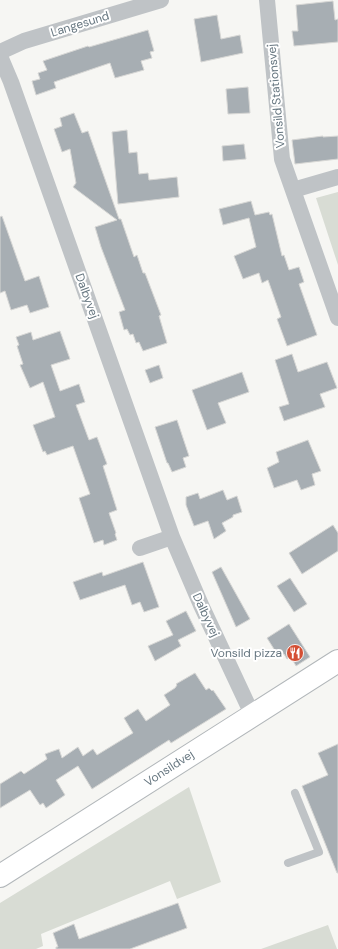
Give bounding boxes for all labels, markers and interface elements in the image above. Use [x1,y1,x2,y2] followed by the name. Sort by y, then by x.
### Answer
[49,8,111,40] street label: Langesund
[263,43,289,149] street label: Vonsild Stationsvej
[71,271,103,321] street label: Dalbyvej
[189,590,223,640] street label: Dalbyvej
[285,643,305,663] restaurant icon: Vonsild pizza
[211,645,282,661] place label: Vonsild pizza
[141,746,197,790] street label: Vonsildvej

